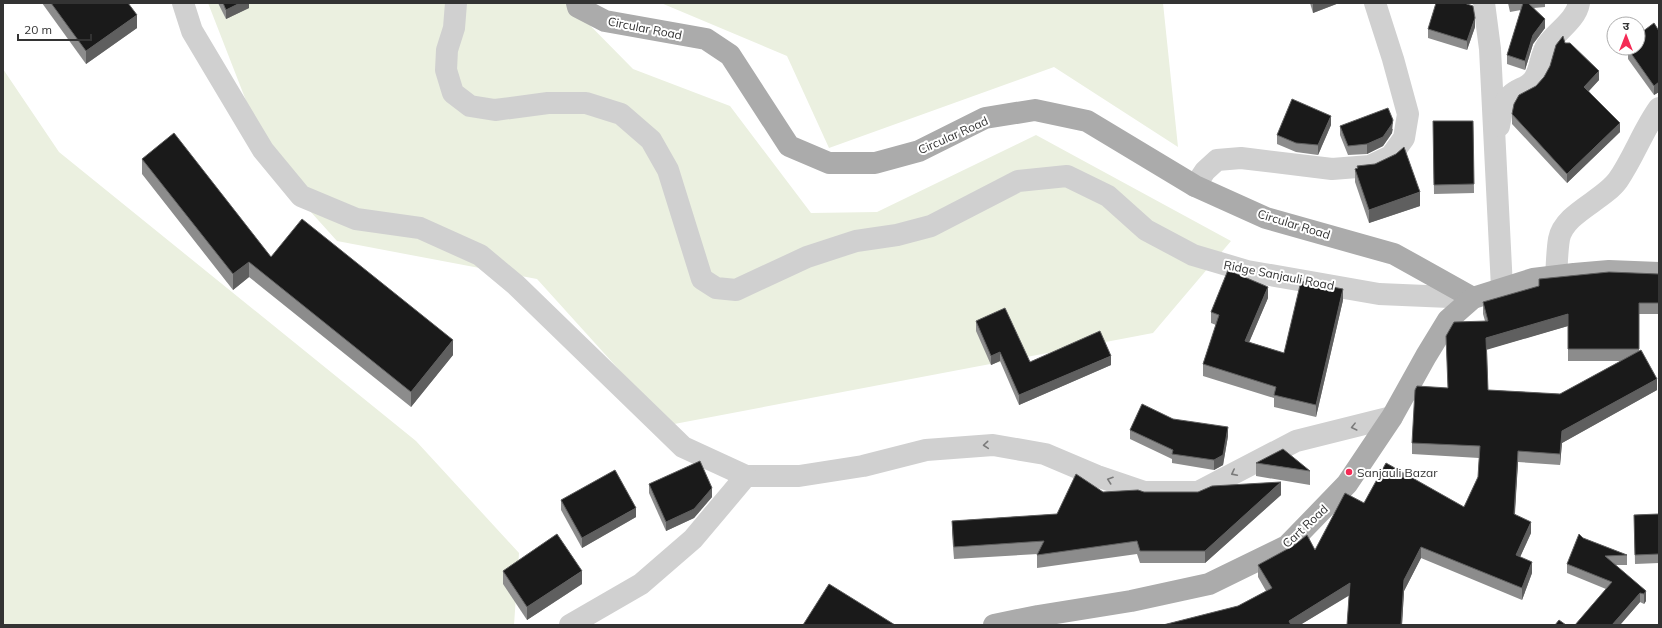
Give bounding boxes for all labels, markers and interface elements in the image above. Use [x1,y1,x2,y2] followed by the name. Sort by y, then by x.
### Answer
[607,13,683,43] street label: Circular Road
[18,16,91,42] scale bar
[1606,16,1646,56] north arrow
[1623,19,1630,33] text: उ
[24,22,52,37] text: 20 m
[916,113,990,157] street label: Circular Road
[1256,206,1332,242] street label: Circular Road
[1222,257,1336,293] street label: Ridge Sanjauli Road
[1351,422,1358,431] one-way arrow
[983,441,989,450] one-way arrow
[1357,465,1438,480] place label: Sanjauli Bazar
[1344,467,1354,477] marker: Sanjauli Bazar
[1230,469,1238,476] one-way arrow
[1107,476,1114,485] one-way arrow
[1279,501,1331,551] street label: Cart Road

